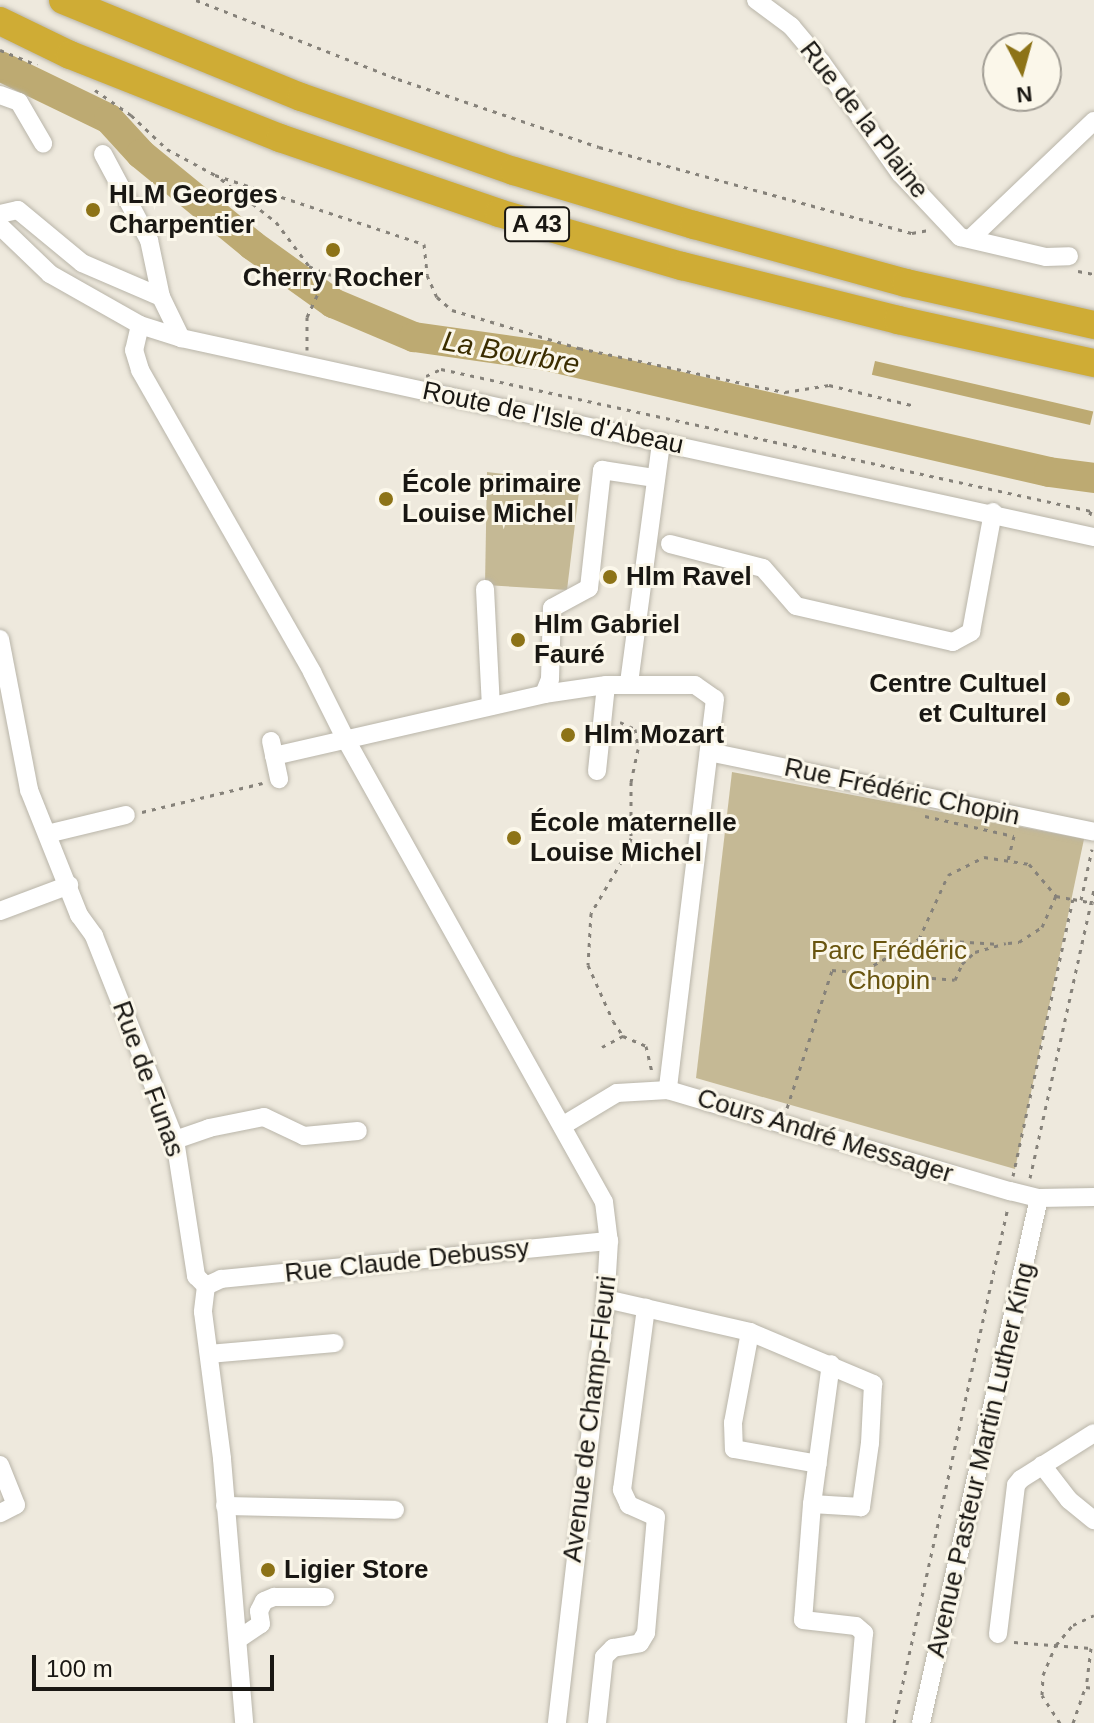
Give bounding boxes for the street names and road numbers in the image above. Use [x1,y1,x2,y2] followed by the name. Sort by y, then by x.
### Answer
[793,35,935,205] street label: Rue de la Plaine
[503,204,571,244] road number: A 43
[420,375,686,461] street label: Route de l'Isle d'Abeau
[781,752,1023,832] street label: Rue Frédéric Chopin
[105,997,191,1161] street label: Rue de Funas
[693,1082,957,1190] street label: Cours André Messager
[283,1233,531,1289] street label: Rue Claude Debussy
[920,1260,1042,1660] street label: Avenue Pasteur Martin Luther King
[557,1274,623,1564] street label: Avenue de Champ-Fleuri

